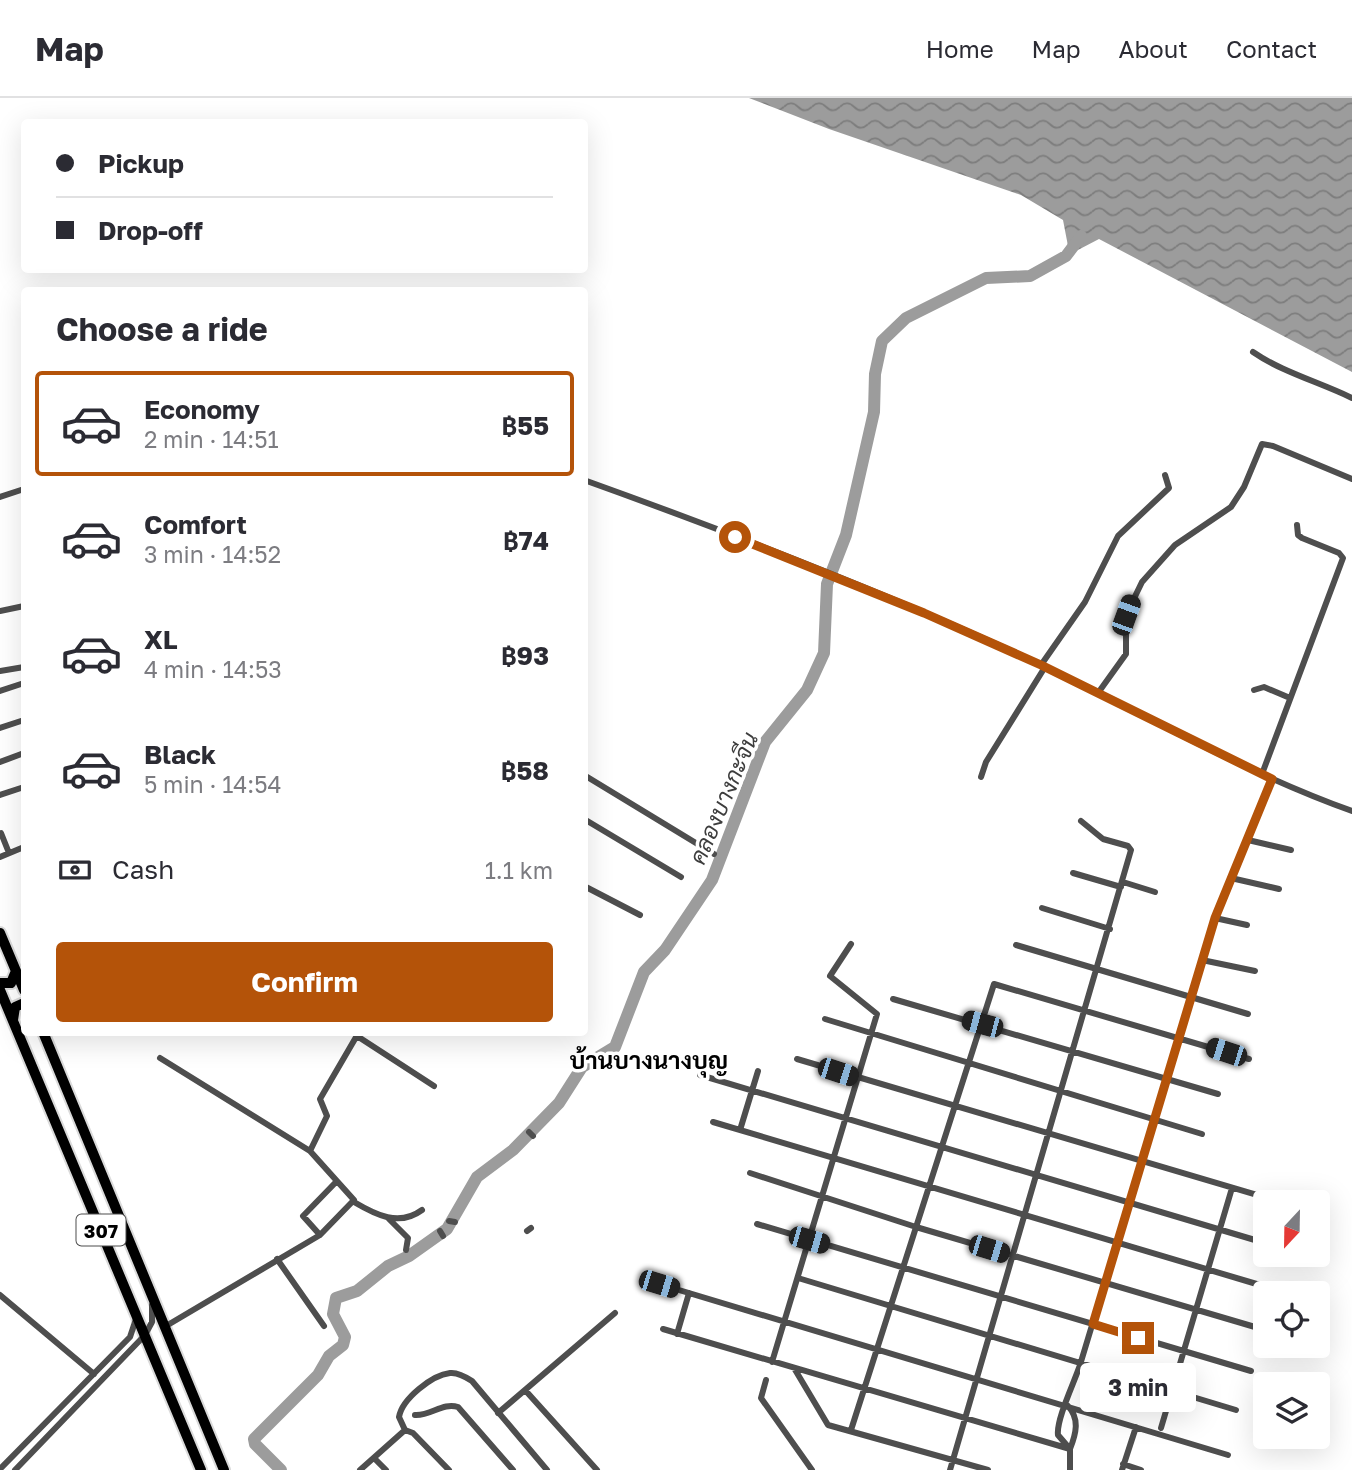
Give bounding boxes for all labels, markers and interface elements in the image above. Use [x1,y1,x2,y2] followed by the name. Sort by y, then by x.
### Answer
[35,29,104,68] text: Map
[926,34,994,63] text: Home
[1032,34,1081,63] text: Map
[1119,34,1188,63] text: About
[1226,34,1317,63] text: Contact
[98,148,184,179] text: Pickup
[98,215,203,246] text: Drop-off
[56,310,268,348] text: Choose a ride
[60,392,123,455] icon: car
[144,394,260,425] text: Economy
[502,410,549,441] text: ฿55
[144,425,279,453] text: 2 min · 14:51
[60,507,123,570] icon: car
[144,509,247,540] text: Comfort
[719,521,751,553] route start
[503,525,549,556] text: ฿74
[144,540,281,568] text: 3 min · 14:52
[1109,592,1144,638] car
[60,622,123,685] icon: car
[144,624,178,655] text: XL
[501,640,549,671] text: ฿93
[144,655,282,683] text: 4 min · 14:53
[683,728,763,868] water label: คลองบางกะจีน
[60,737,123,800] icon: car
[144,739,216,770] text: Black
[501,755,549,786] text: ฿58
[144,770,282,798] text: 5 min · 14:54
[56,851,94,889] icon: cash
[112,854,174,885] text: Cash
[485,856,553,884] text: 1.1 km
[56,942,553,1022] button: Confirm
[959,1008,1006,1040] car
[1203,1036,1250,1068] car
[570,1045,728,1078] district label: บ้านบางนางบุญ
[815,1056,862,1088] car
[1253,1190,1330,1267] north arrow
[1253,1190,1330,1449] map controls
[76,1214,126,1246] road number: 307
[786,1224,833,1256] car
[966,1233,1013,1265] car
[636,1268,683,1300] car
[1253,1281,1330,1358] button: locate
[1122,1322,1154,1354] route end
[1080,1362,1196,1412] callout: 3 min
[1253,1372,1330,1449] button: layers
[1108,1373,1168,1401] text: 3 min

